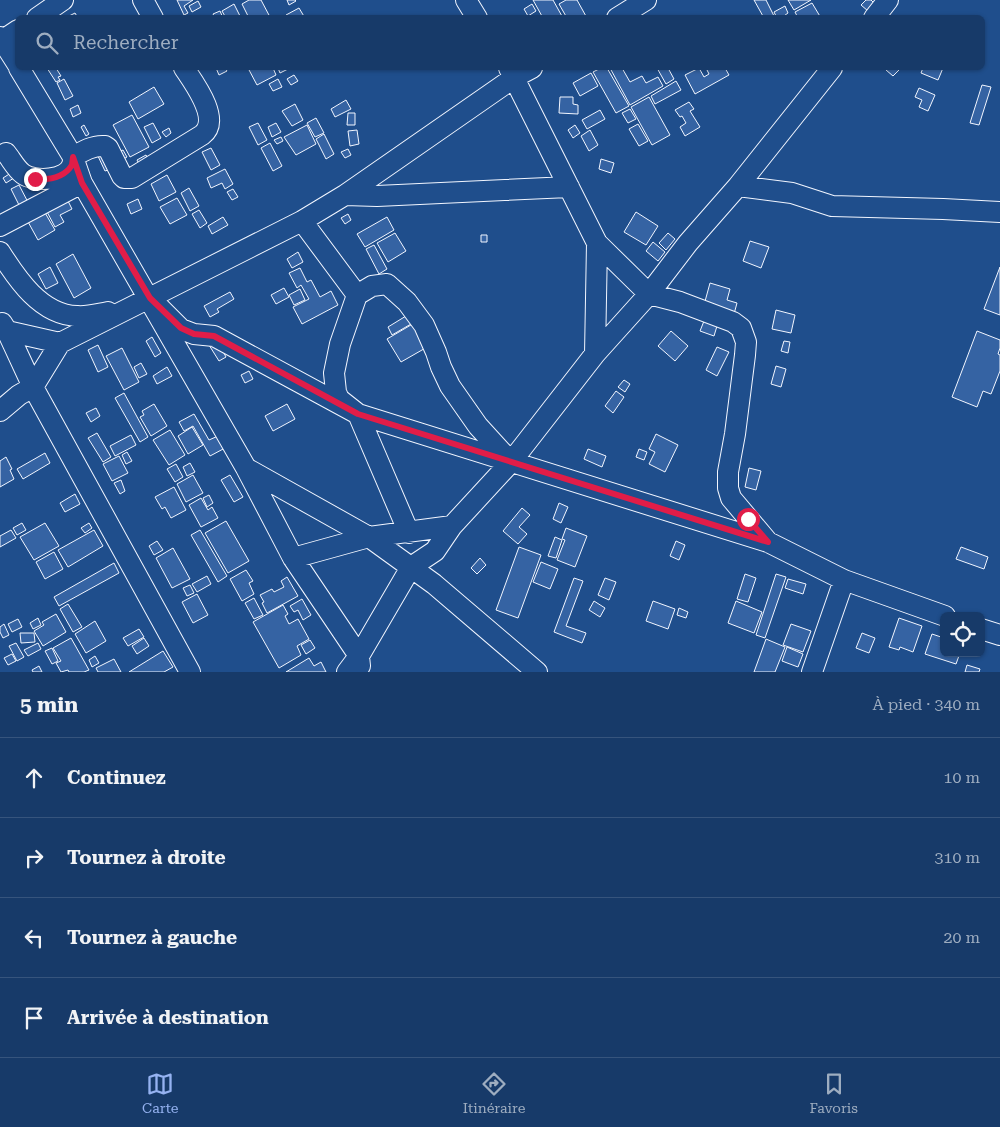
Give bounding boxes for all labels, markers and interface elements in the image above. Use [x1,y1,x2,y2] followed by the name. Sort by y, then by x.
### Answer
[15,15,985,70] search box
[33,29,61,57] icon: search
[73,31,179,54] text: Rechercher
[24,168,47,191] route end
[737,508,760,531] route start
[940,612,985,657] map controls
[940,612,985,657] button: locate
[20,693,78,717] text: 5 min
[872,695,980,714] text: À pied · 340 m
[20,764,48,792] icon: ahead
[67,766,166,789] text: Continuez
[943,768,980,787] text: 10 m
[20,844,48,872] icon: right
[67,846,226,869] text: Tournez à droite
[934,848,980,867] text: 310 m
[20,924,48,952] icon: left
[67,926,237,949] text: Tournez à gauche
[943,928,980,947] text: 20 m
[20,1004,48,1032] icon: arrive
[67,1006,269,1029] text: Arrivée à destination
[142,1070,178,1116] tab: Carte
[463,1070,525,1116] tab: Itinéraire
[810,1070,858,1116] tab: Favoris

